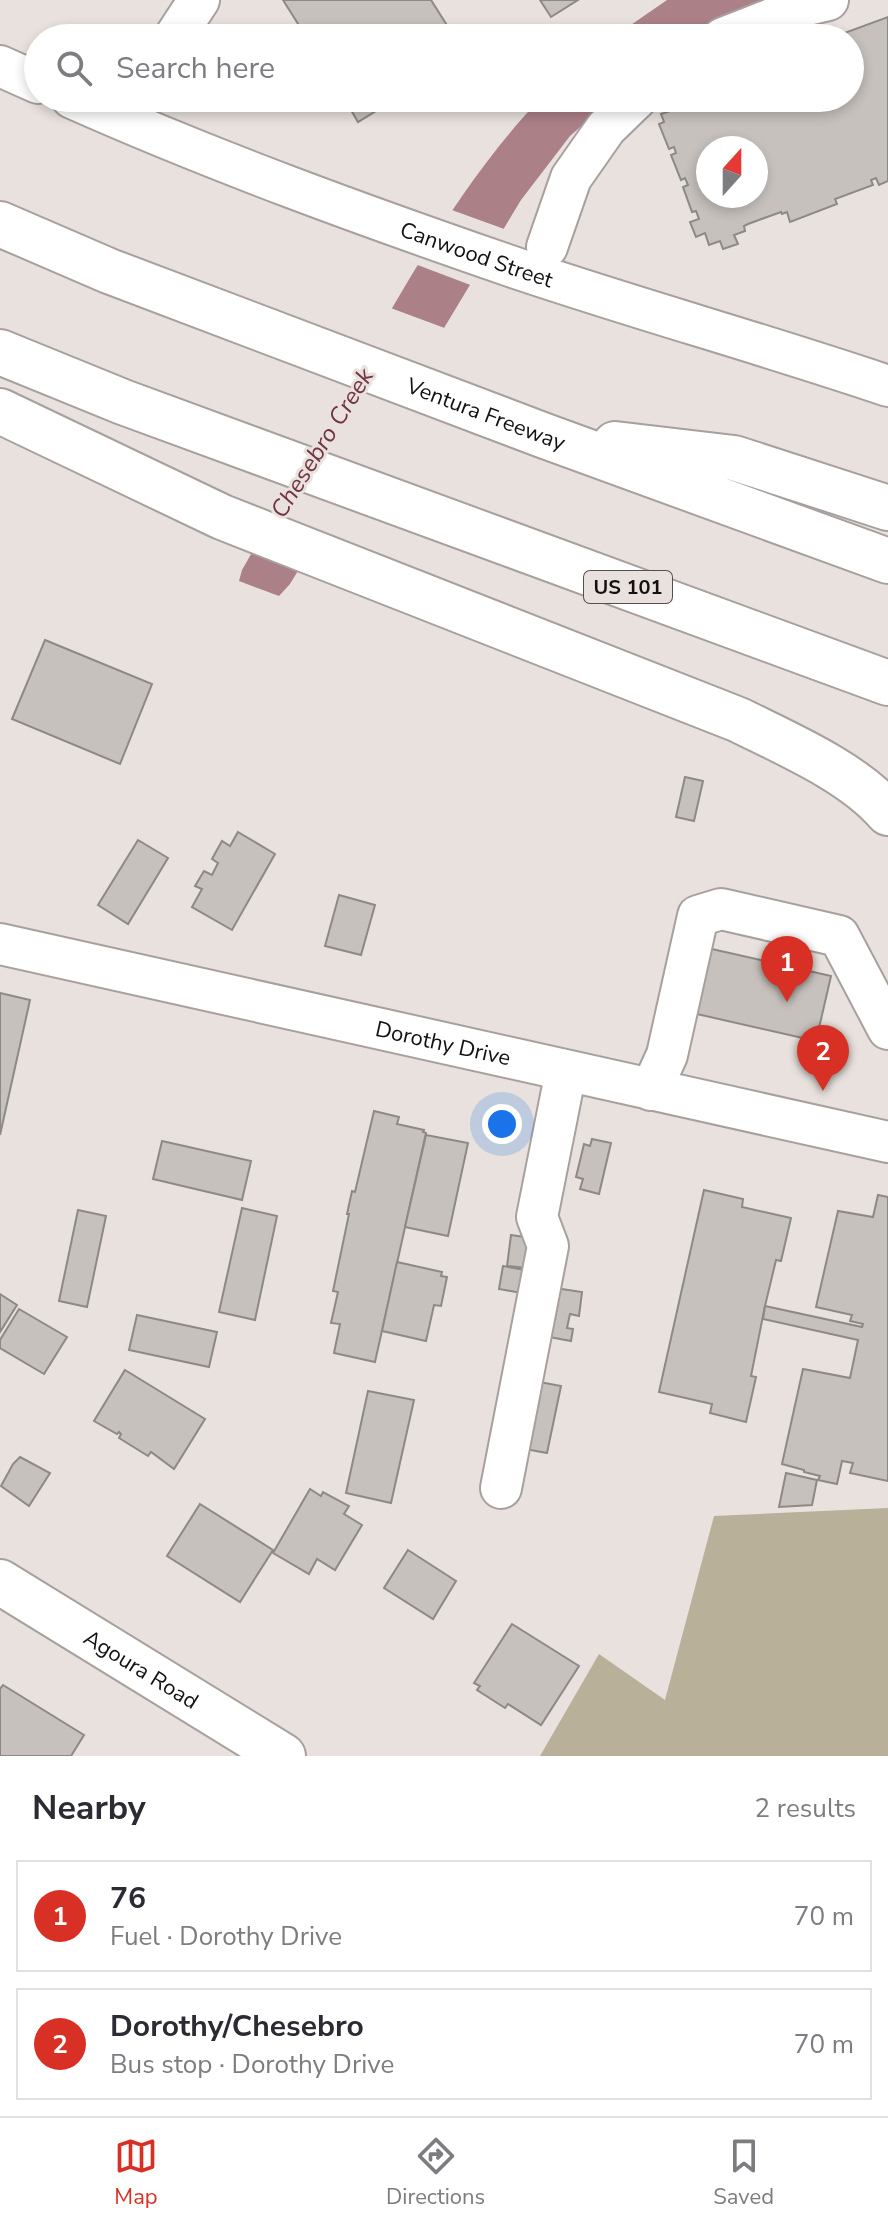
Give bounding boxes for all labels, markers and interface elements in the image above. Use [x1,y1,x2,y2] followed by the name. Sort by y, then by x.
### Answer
[24,24,864,112] search box
[52,46,96,90] icon: search
[116,48,275,89] text: Search here
[696,136,768,208] north arrow
[396,215,557,295] street label: Canwood Street
[263,361,381,524] water label: Chesebro Creek
[401,371,570,458] street label: Ventura Freeway
[584,571,672,603] road number: US 101
[761,936,813,1002] pin: 1
[372,1014,513,1073] street label: Dorothy Drive
[797,1025,849,1091] pin: 2
[482,1104,522,1144] your location
[78,1623,204,1717] street label: Agoura Road
[32,1785,146,1831] text: Nearby
[755,1791,856,1826] text: 2 results
[110,1878,146,1919] text: 76
[52,1899,68,1934] text: 1
[794,1899,854,1934] text: 70 m
[110,1919,342,1954] text: Fuel · Dorothy Drive
[110,2006,364,2047] text: Dorothy/Chesebro
[52,2027,68,2062] text: 2
[794,2027,854,2062] text: 70 m
[110,2047,394,2082] text: Bus stop · Dorothy Drive
[114,2134,158,2212] tab: Map
[386,2134,485,2212] tab: Directions
[713,2134,774,2212] tab: Saved

